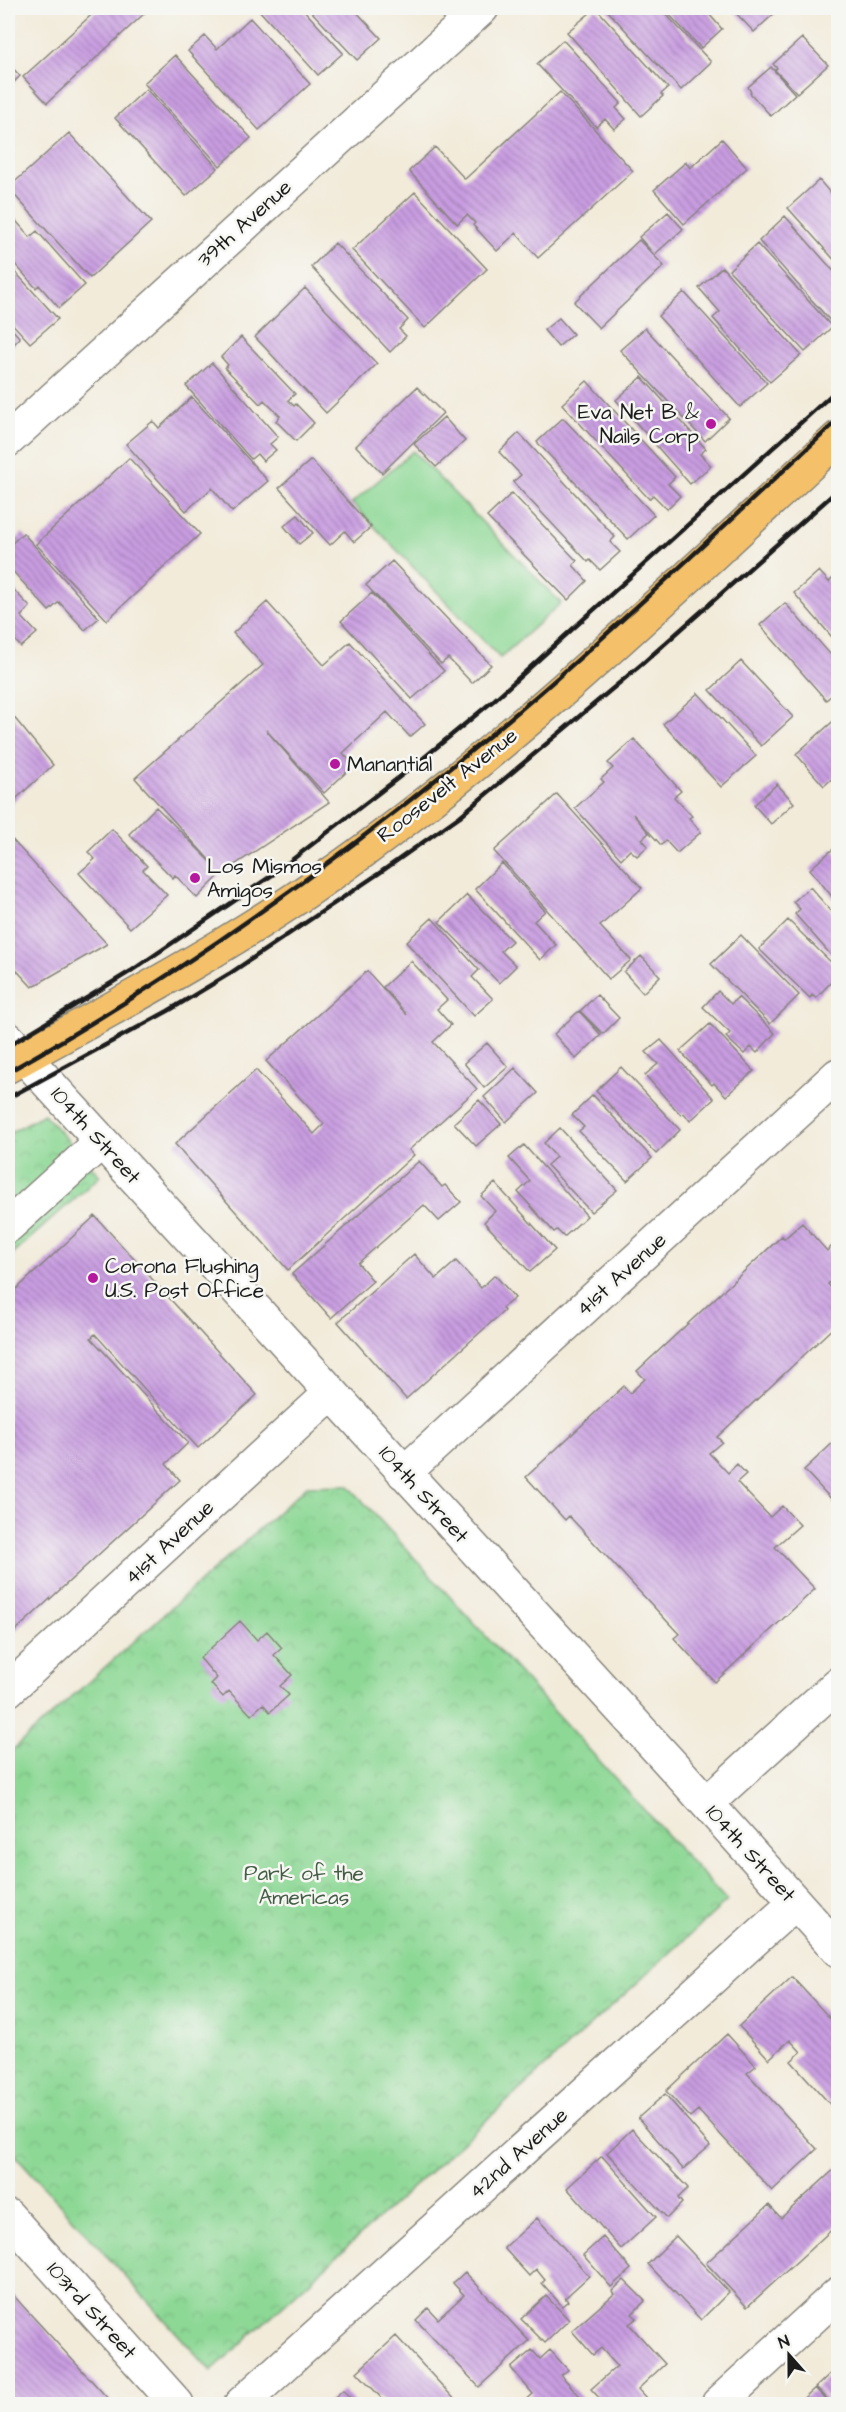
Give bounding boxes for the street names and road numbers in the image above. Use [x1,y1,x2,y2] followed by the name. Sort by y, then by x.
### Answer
[191,173,298,274] street label: 39th Avenue
[371,721,524,850] street label: Roosevelt Avenue
[44,1080,148,1191] street label: 104th Street
[570,1226,673,1323] street label: 41st Avenue
[372,1439,476,1550] street label: 104th Street
[118,1493,220,1591] street label: 41st Avenue
[699,1798,803,1909] street label: 104th Street
[462,2101,574,2206] street label: 42nd Avenue
[40,2255,144,2366] street label: 103rd Street

